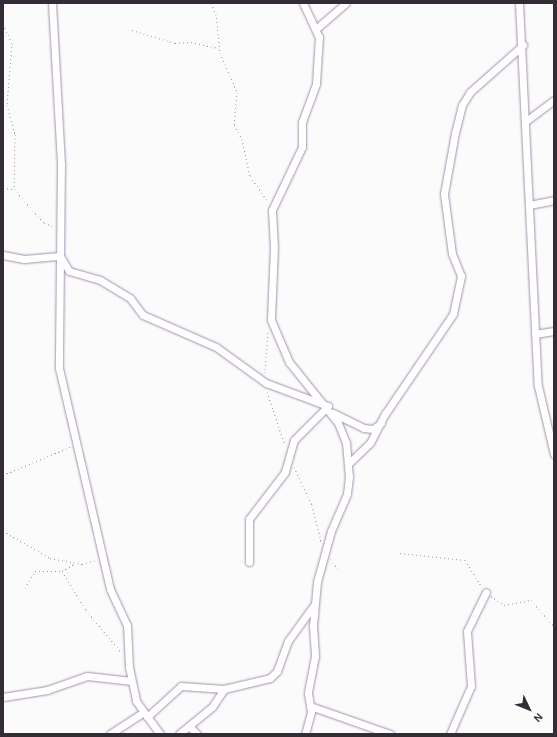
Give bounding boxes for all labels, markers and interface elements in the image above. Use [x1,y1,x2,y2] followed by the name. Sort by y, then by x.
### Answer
[509,689,549,729] north arrow
[531,710,546,725] text: N

